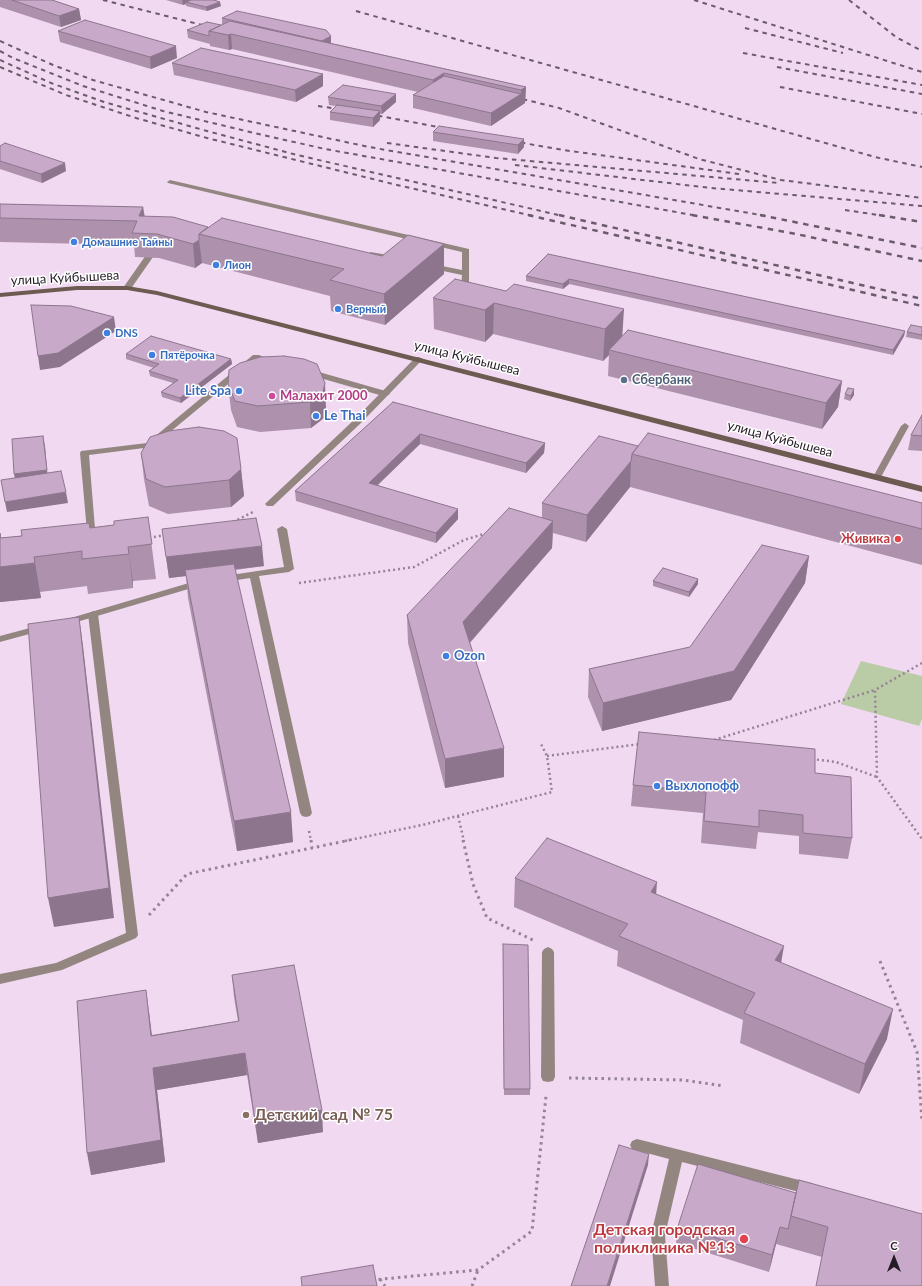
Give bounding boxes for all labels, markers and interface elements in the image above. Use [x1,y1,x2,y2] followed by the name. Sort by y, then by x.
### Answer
[82,235,173,249] place label: Домашние Тайны
[69,237,79,247] marker: Домашние Тайны
[224,258,251,272] place label: Лион
[211,260,221,270] marker: Лион
[10,267,120,289] street label: улица Куйбышева
[346,302,386,316] place label: Верный
[333,304,343,314] marker: Верный
[115,326,138,340] place label: DNS
[102,328,112,338] marker: DNS
[412,337,522,379] street label: улица Куйбышева
[160,348,215,362] place label: Пятёрочка
[147,350,157,360] marker: Пятёрочка
[632,372,691,388] place label: Сбербанк
[619,375,629,385] marker: Сбербанк
[185,383,231,399] place label: Lite Spa
[234,386,244,396] marker: Lite Spa
[280,388,367,404] place label: Малахит 2000
[267,391,277,401] marker: Малахит 2000
[324,408,365,424] place label: Le Thai
[311,411,321,421] marker: Le Thai
[726,417,834,461] street label: улица Куйбышева
[841,531,890,547] place label: Живика
[893,534,903,544] marker: Живика
[454,648,485,664] place label: Ozon
[441,651,451,661] marker: Ozon
[665,778,739,794] place label: Выхлопофф
[652,781,662,791] marker: Выхлопофф
[254,1105,393,1125] place label: Детский сад № 75
[241,1110,251,1120] marker: Детский сад № 75
[593,1220,735,1258] place label: Детская городская поликлиника №13
[738,1233,750,1245] marker: Детская городская поликлиника №13
[874,1238,914,1278] north arrow
[890,1239,898,1252] text: С

